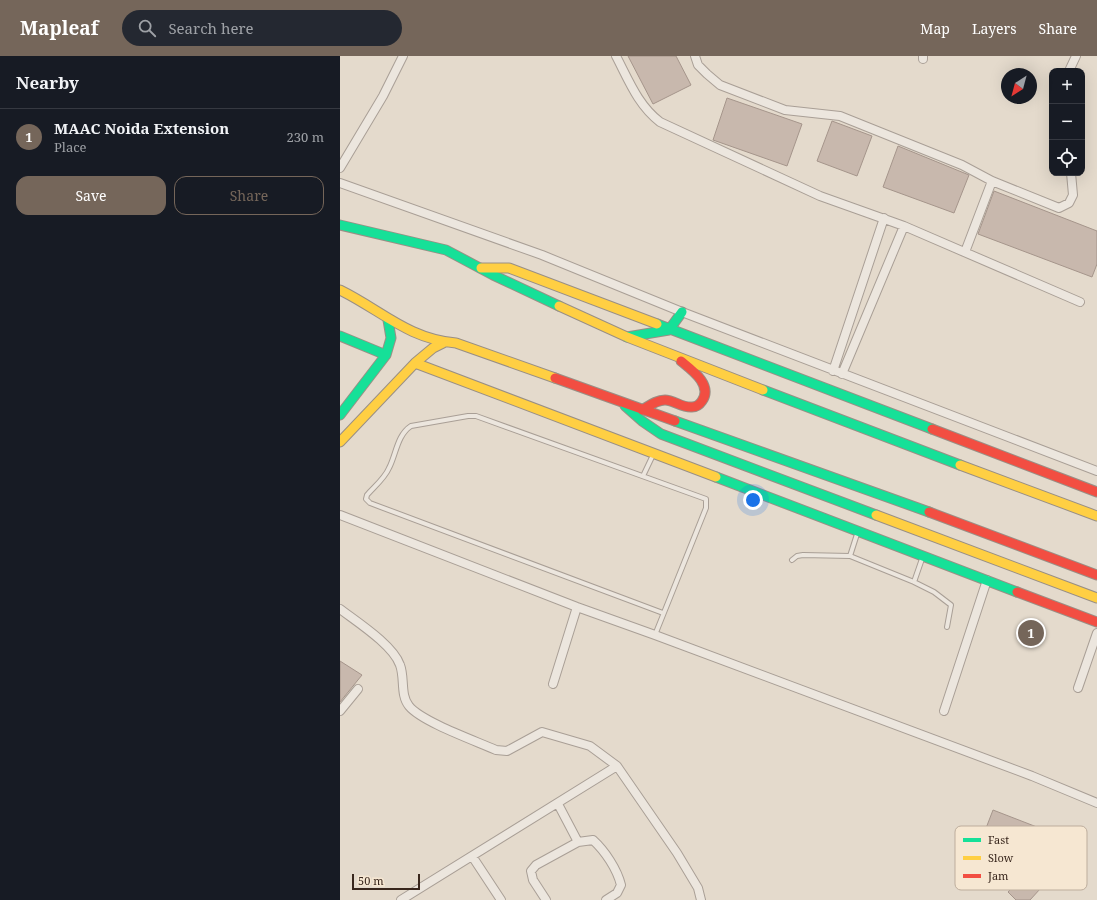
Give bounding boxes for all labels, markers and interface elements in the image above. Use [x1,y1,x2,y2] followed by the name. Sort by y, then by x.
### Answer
[122,10,402,46] search box
[20,15,98,41] text: Mapleaf
[136,17,158,39] icon: search
[168,18,254,38] text: Search here
[920,19,950,38] text: Map
[972,19,1017,38] text: Layers
[1039,19,1077,38] text: Share
[1001,68,1037,104] north arrow
[1049,68,1085,176] map controls
[1049,68,1085,104] button: +
[16,71,79,94] text: Nearby
[1049,104,1085,140] button: −
[54,118,229,138] text: MAAC Noida Extension
[25,128,33,146] text: 1
[287,128,324,146] text: 230 m
[54,138,87,156] text: Place
[1049,140,1085,176] button: locate
[16,176,166,215] button: Save
[174,176,324,215] button: Share
[743,490,763,510] your location
[1018,618,1044,648] pin: 1
[955,826,1087,890] legend
[988,832,1009,847] text: Fast
[988,850,1014,865] text: Slow
[987,868,1009,883] text: Jam
[352,872,420,891] scale bar
[358,873,384,888] text: 50 m

